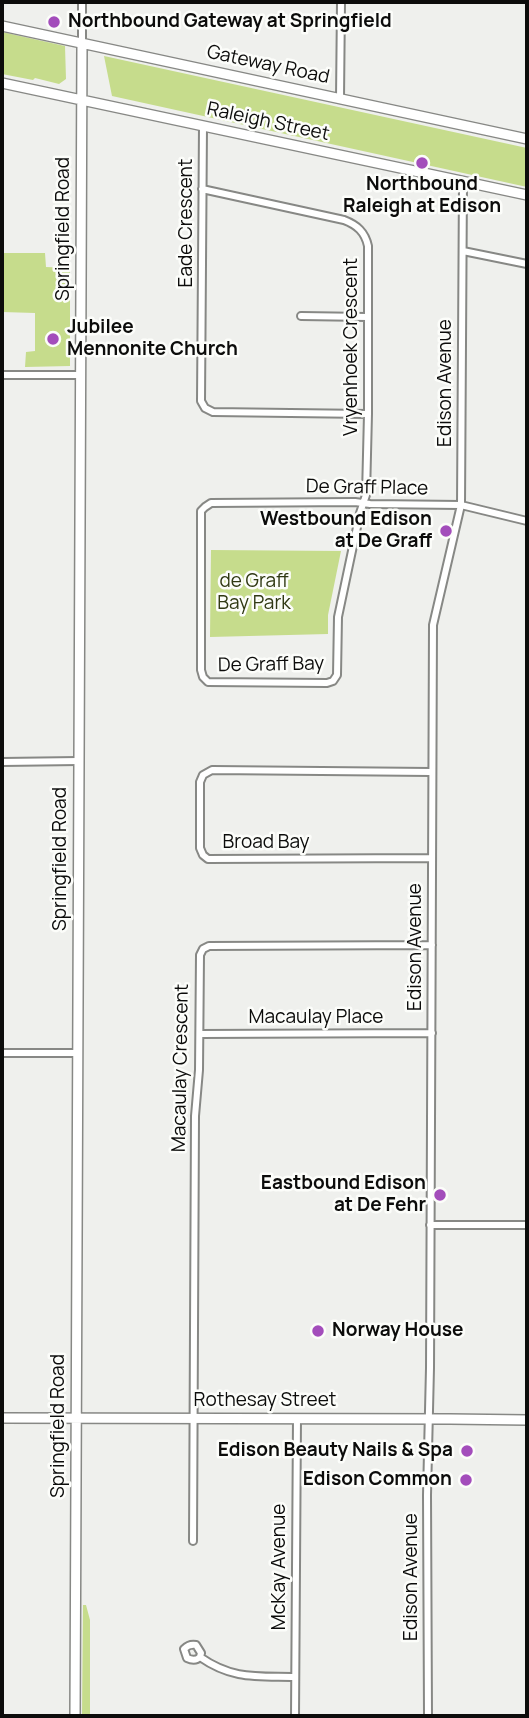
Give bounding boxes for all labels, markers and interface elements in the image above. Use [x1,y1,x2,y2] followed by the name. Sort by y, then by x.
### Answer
[68,11,392,33] place label: Northbound Gateway at Springfield
[46,14,62,30] marker: Northbound Gateway at Springfield
[205,41,331,89] street label: Gateway Road
[205,98,331,146] street label: Raleigh Street
[414,155,430,171] marker: Northbound Raleigh at Edison
[53,157,75,301] street label: Springfield Road
[176,159,198,287] street label: Eade Crescent
[343,174,501,218] place label: Northbound Raleigh at Edison
[341,258,363,436] street label: Vryenhoek Crescent
[67,317,238,361] place label: Jubilee Mennonite Church
[435,319,457,447] street label: Edison Avenue
[45,331,61,347] marker: Jubilee Mennonite Church
[306,476,428,500] street label: De Graff Place
[260,509,432,553] place label: Westbound Edison at De Graff
[438,523,454,539] marker: Westbound Edison at De Graff
[217,571,291,615] park label: de Graff Bay Park
[218,653,324,677] street label: De Graff Bay
[50,787,72,931] street label: Springfield Road
[223,832,309,854] street label: Broad Bay
[405,883,427,1011] street label: Edison Avenue
[168,984,194,1152] street label: Macaulay Crescent
[249,1007,383,1029] street label: Macaulay Place
[261,1173,426,1217] place label: Eastbound Edison at De Fehr
[432,1187,448,1203] marker: Eastbound Edison at De Fehr
[332,1320,464,1342] place label: Norway House
[310,1323,326,1339] marker: Norway House
[48,1354,70,1498] street label: Springfield Road
[194,1390,336,1412] street label: Rothesay Street
[218,1440,453,1462] place label: Edison Beauty Nails & Spa
[459,1443,475,1459] marker: Edison Beauty Nails & Spa
[303,1469,452,1491] place label: Edison Common
[458,1472,474,1488] marker: Edison Common
[269,1504,291,1630] street label: McKay Avenue
[401,1513,423,1641] street label: Edison Avenue

